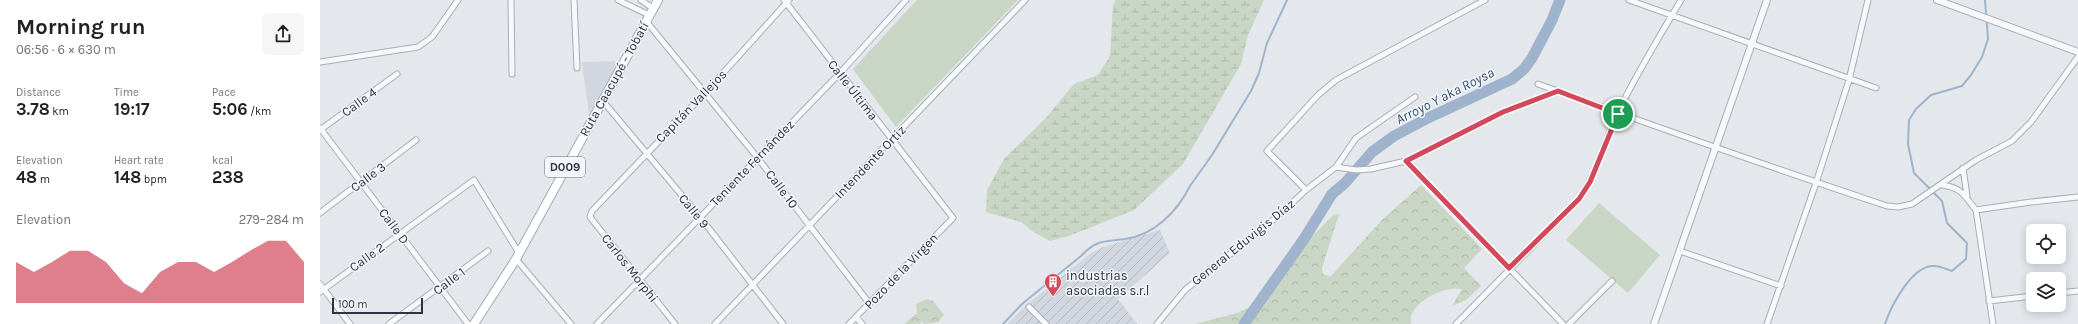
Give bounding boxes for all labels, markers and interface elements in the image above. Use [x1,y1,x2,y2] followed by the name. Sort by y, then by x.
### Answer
[262,13,304,55] button: share
[16,14,145,40] text: Morning run
[576,19,652,139] street label: Ruta Caacupé - Tobatí
[16,42,116,57] text: 06:56 · 6 × 630 m
[825,56,883,123] street label: Calle Última
[1393,64,1497,128] water label: Arroyo Y aka Roysa
[652,66,730,146] street label: Capitán Vallejos
[339,84,379,120] street label: Calle 4
[16,86,60,99] text: Distance
[114,86,139,99] text: Time
[212,86,235,99] text: Pace
[1601,97,1635,131] pin
[16,99,50,119] text: 3.78
[114,99,150,119] text: 19:17
[212,99,248,119] text: 5:06
[1607,103,1629,125] icon: arrive
[50,105,69,118] text: km
[248,105,271,118] text: /km
[707,117,797,209] street label: Teniente Fernández
[831,122,909,202] street label: Intendente Ortiz
[16,154,63,167] text: Elevation
[114,154,164,167] text: Heart rate
[212,154,233,167] text: kcal
[545,157,585,177] road number: D009
[348,159,388,195] street label: Calle 3
[16,167,37,187] text: 48
[114,167,141,187] text: 148
[212,167,244,187] text: 238
[763,167,801,211] street label: Calle 10
[37,173,50,186] text: m
[141,173,167,186] text: bpm
[676,191,712,231] street label: Calle 9
[1188,196,1298,288] street label: General Eduvigis Díaz
[376,205,412,247] street label: Calle D
[16,212,71,227] text: Elevation
[239,212,304,227] text: 279–284 m
[2026,224,2066,312] map controls
[2026,224,2066,264] button: locate
[861,230,941,312] street label: Pozo de la Virgen
[599,231,661,305] street label: Carlos Morphi
[347,239,387,275] street label: Calle 2
[430,264,468,298] street label: Calle 1
[1066,268,1149,298] place label: industrias asociadas s.r.l
[1043,272,1063,297] building icon: industrias asociadas s.r.l
[2026,272,2066,312] button: layers
[332,296,423,315] scale bar
[338,298,368,311] text: 100 m

